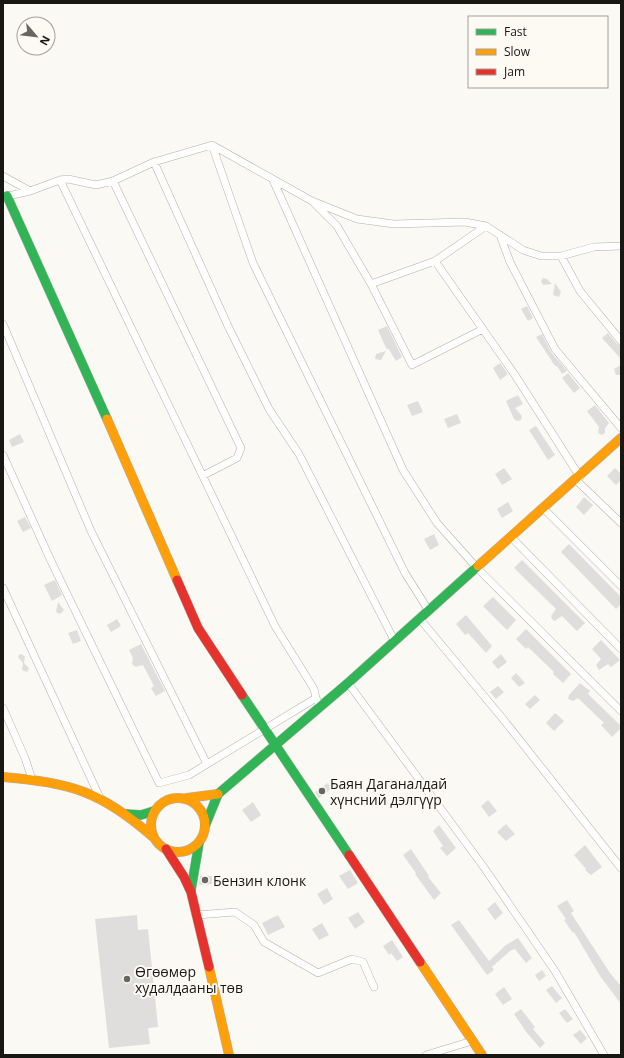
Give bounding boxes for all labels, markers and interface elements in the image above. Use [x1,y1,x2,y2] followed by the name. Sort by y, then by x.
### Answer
[16,16,56,56] north arrow
[468,16,608,88] legend
[504,23,527,40] text: Fast
[37,33,54,48] text: N
[504,43,531,60] text: Slow
[503,63,525,80] text: Jam
[330,774,447,809] place label: Баян Даганалдай хүнсний дэлгүүр
[317,786,327,796] marker: Баян Даганалдай хүнсний дэлгүүр
[213,871,307,890] place label: Бензин клонк
[200,875,210,885] marker: Бензин клонк
[135,962,243,997] place label: Өгөөмөр худалдааны төв
[122,974,132,984] marker: Өгөөмөр худалдааны төв

